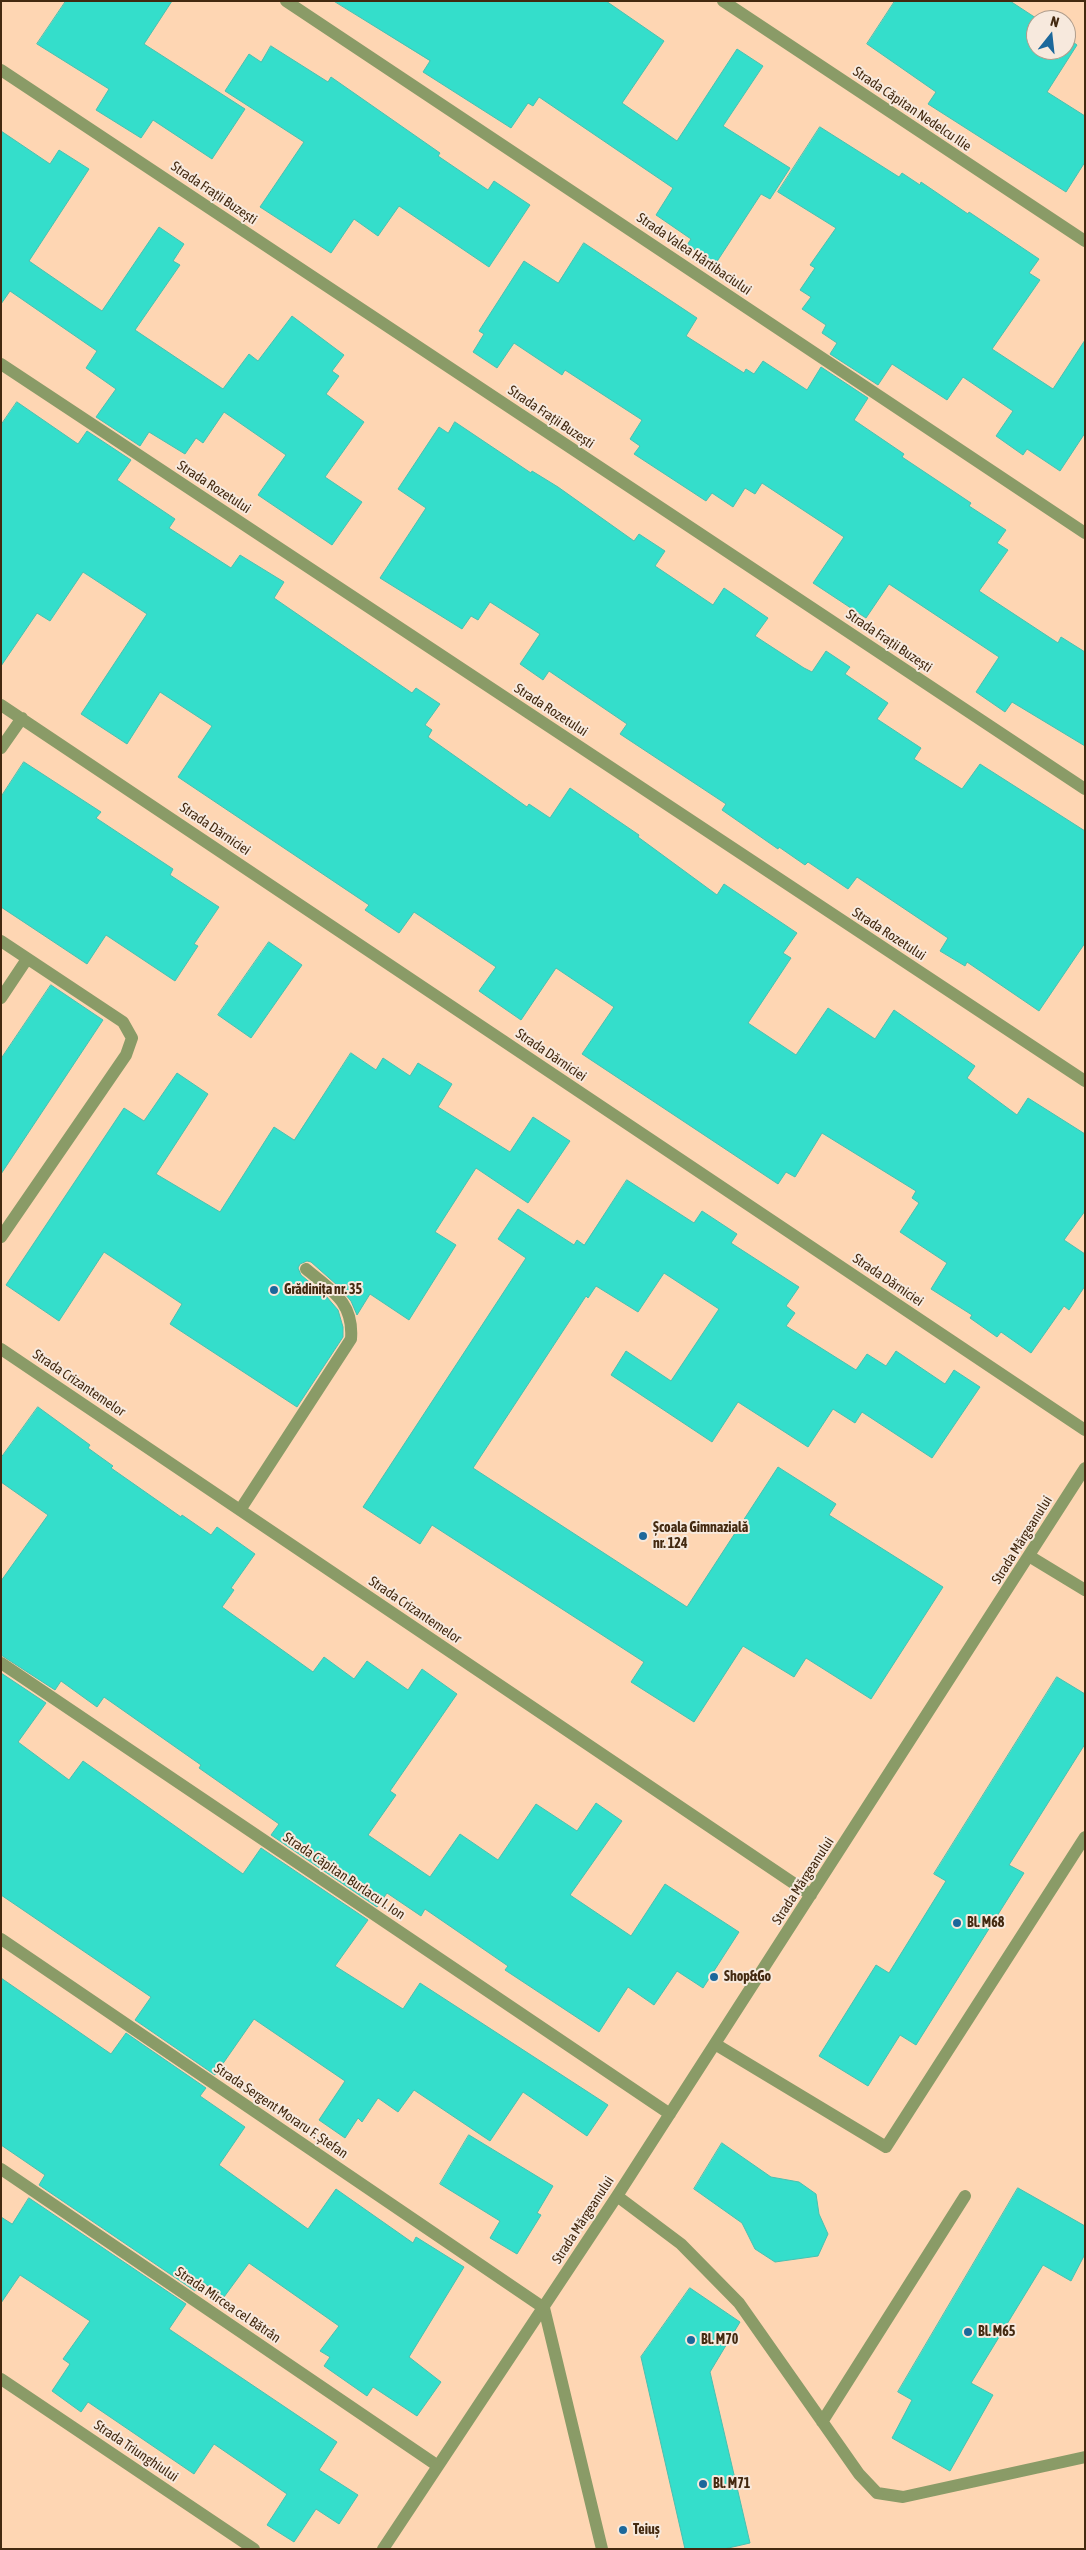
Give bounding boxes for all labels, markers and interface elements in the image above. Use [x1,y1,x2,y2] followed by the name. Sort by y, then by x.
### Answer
[1026,10,1076,60] north arrow
[1049,13,1061,30] text: N
[850,63,974,155] street label: Strada Căpitan Nedelcu Ilie
[168,158,260,228] street label: Strada Frații Buzești
[634,209,754,299] street label: Strada Valea Hârtibaciului
[505,382,597,452] street label: Strada Frații Buzești
[174,457,254,517] street label: Strada Rozetului
[843,606,935,676] street label: Strada Frații Buzești
[511,680,591,740] street label: Strada Rozetului
[176,799,254,859] street label: Strada Dărniciei
[849,904,929,964] street label: Strada Rozetului
[512,1025,590,1085] street label: Strada Dărniciei
[849,1250,927,1310] street label: Strada Dărniciei
[284,1282,362,1298] place label: Grădinița nr. 35
[268,1284,280,1296] marker: Grădinița nr. 35
[29,1346,129,1420] street label: Strada Crizantemelor
[988,1493,1056,1587] street label: Strada Mărgeanului
[653,1520,748,1552] place label: Școala Gimnazială nr. 124
[637,1530,649,1542] marker: Școala Gimnazială nr. 124
[365,1573,465,1647] street label: Strada Crizantemelor
[280,1829,408,1923] street label: Strada Căpitan Burlacu I. Ion
[769,1834,837,1928] street label: Strada Mărgeanului
[967,1915,1004,1931] place label: Bl. M68
[951,1917,963,1929] marker: Bl. M68
[724,1969,771,1985] place label: Shop&Go
[708,1971,720,1983] marker: Shop&Go
[211,2060,351,2162] street label: Strada Sergent Moraru F. Ștefan
[549,2173,617,2267] street label: Strada Mărgeanului
[172,2263,284,2347] street label: Strada Mircea cel Bătrân
[978,2324,1015,2340] place label: Bl. M65
[962,2326,974,2338] marker: Bl. M65
[701,2332,738,2348] place label: Bl. M70
[685,2334,697,2346] marker: Bl. M70
[91,2417,181,2485] street label: Strada Triunghiului
[713,2476,750,2492] place label: Bl. M71
[697,2478,709,2490] marker: Bl. M71
[633,2522,660,2538] place label: Teiuș
[617,2524,629,2536] marker: Teiuș

